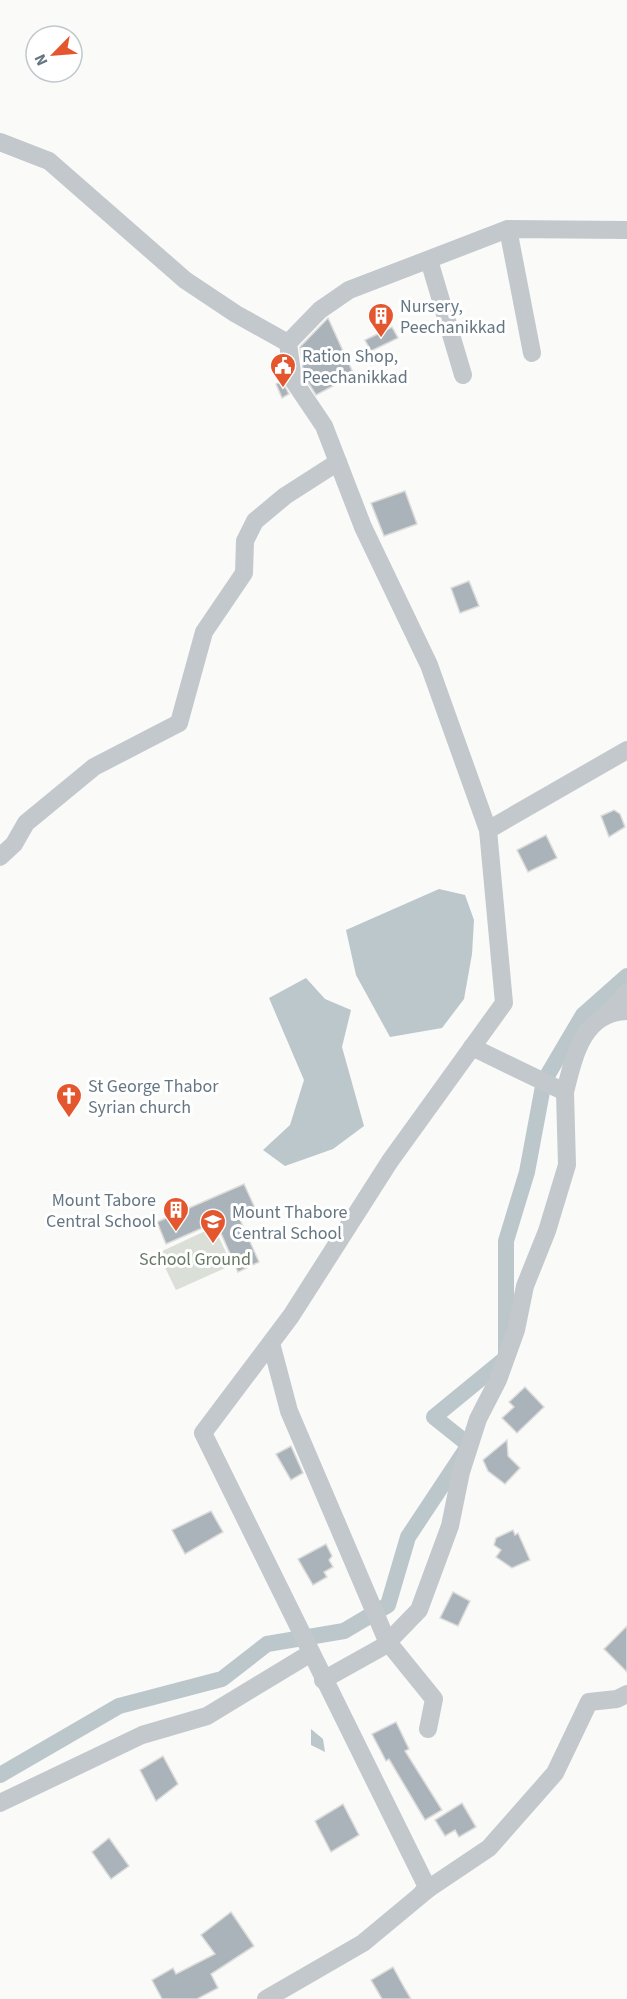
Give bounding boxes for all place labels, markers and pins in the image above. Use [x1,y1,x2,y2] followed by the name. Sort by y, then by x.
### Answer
[400,294,506,340] place label: Nursery, Peechanikkad
[366,301,396,339] building icon: Nursery, Peechanikkad
[302,344,408,390] place label: Ration Shop, Peechanikkad
[268,351,298,389] public building icon: Ration Shop, Peechanikkad
[88,1074,219,1120] place label: St George Thabor Syrian church
[54,1081,84,1119] church icon: St George Thabor Syrian church
[46,1188,156,1234] place label: Mount Tabore Central School
[161,1195,191,1233] building icon: Mount Tabore Central School
[232,1200,347,1246] place label: Mount Thabore Central School
[198,1207,228,1245] school or university icon: Mount Thabore Central School

